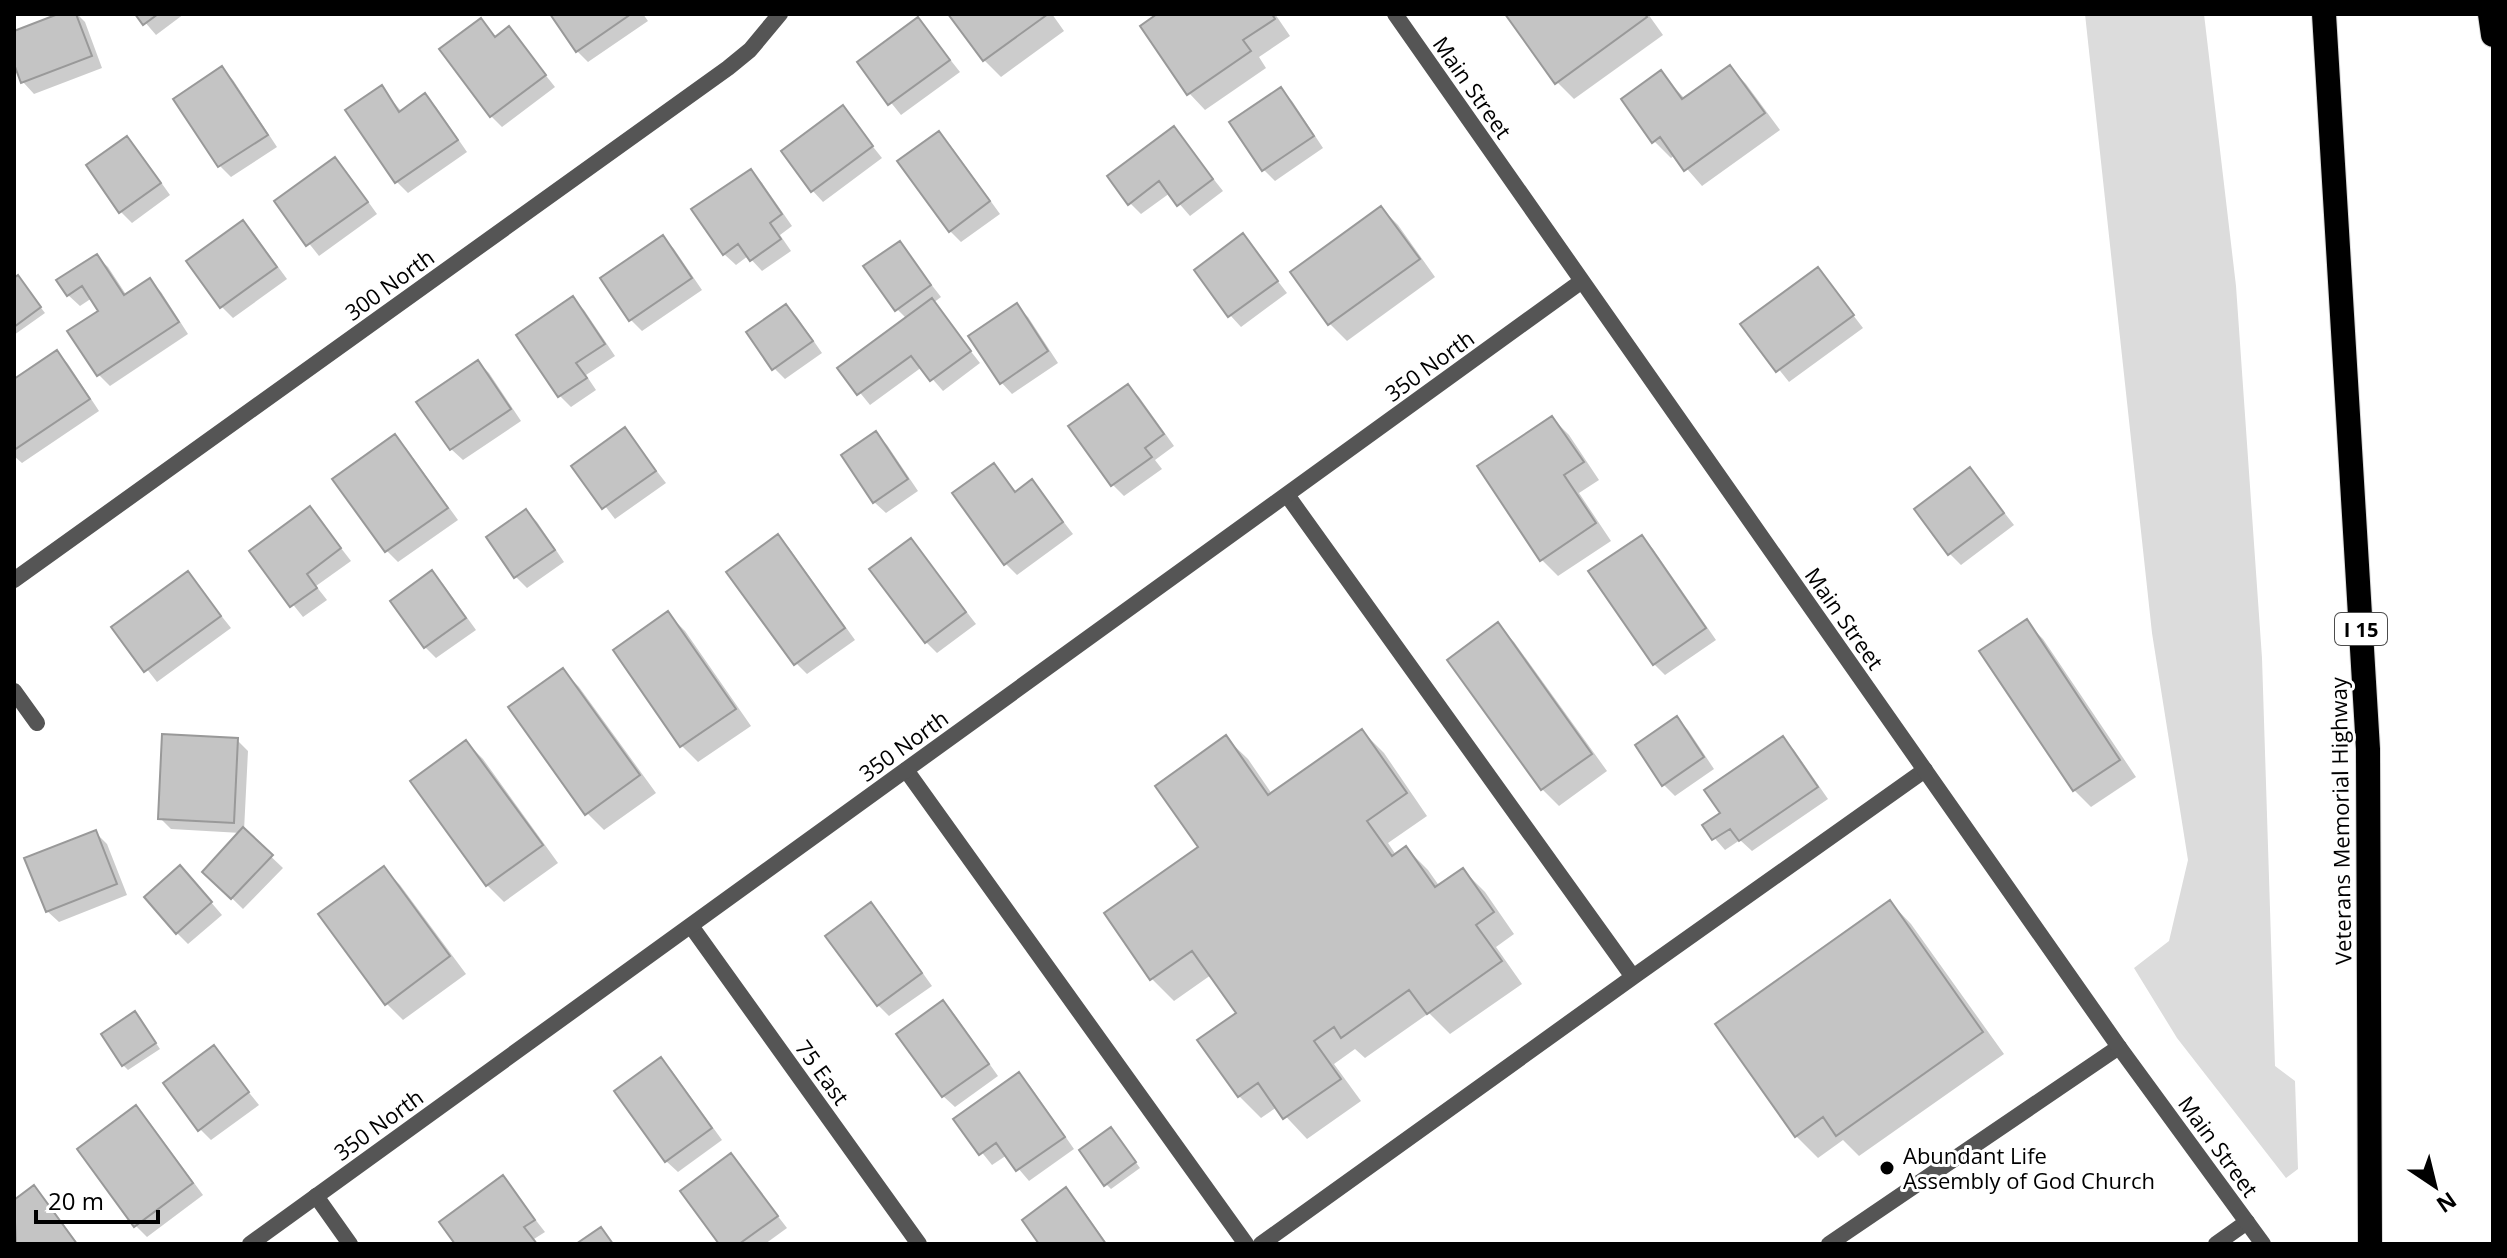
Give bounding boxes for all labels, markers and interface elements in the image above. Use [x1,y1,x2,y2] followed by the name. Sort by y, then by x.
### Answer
[1427,30,1519,144] street label: Main Street
[338,241,440,327] street label: 300 North
[1378,322,1480,408] street label: 350 North
[1799,561,1891,675] street label: Main Street
[2335,613,2387,645] road number: I 15
[2322,676,2358,965] street label: Veterans Memorial Highway
[852,702,954,788] street label: 350 North
[789,1033,857,1111] street label: 75 East
[327,1081,429,1167] street label: 350 North
[2172,1089,2266,1203] street label: Main Street
[1903,1140,2155,1195] place label: Abundant Life Assembly of God Church
[2395,1146,2475,1226] north arrow
[1878,1159,1896,1177] marker: Abundant Life Assembly of God Church
[36,1174,158,1224] scale bar
[48,1184,104,1217] text: 20 m
[2431,1186,2463,1221] text: N

